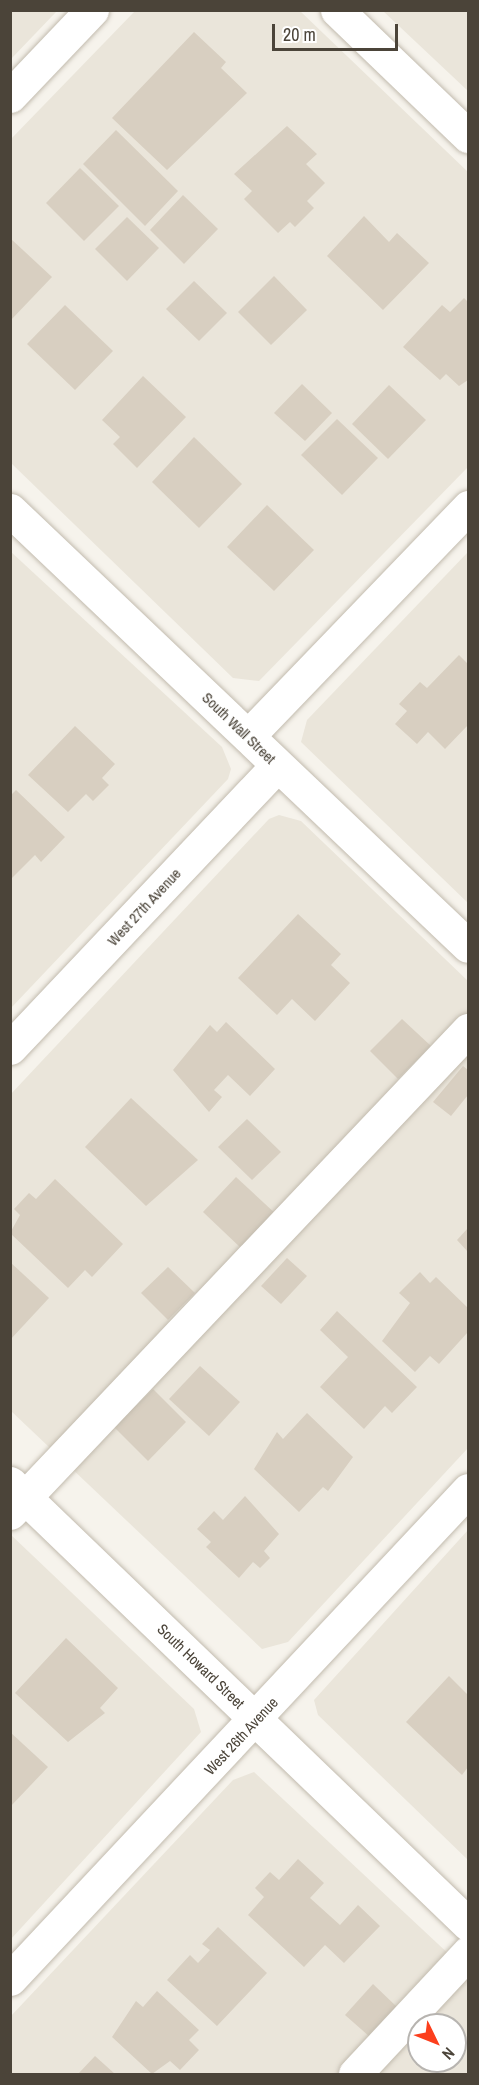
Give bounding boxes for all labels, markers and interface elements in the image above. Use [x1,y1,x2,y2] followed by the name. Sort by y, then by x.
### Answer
[275,12,401,50] scale bar
[283,22,316,47] text: 20 m
[198,688,280,768] street label: South Wall Street
[103,864,185,950] street label: West 27th Avenue
[154,1620,248,1712] street label: South Howard Street
[200,1693,282,1779] street label: West 26th Avenue
[407,2013,467,2073] north arrow
[437,2043,460,2065] text: N

